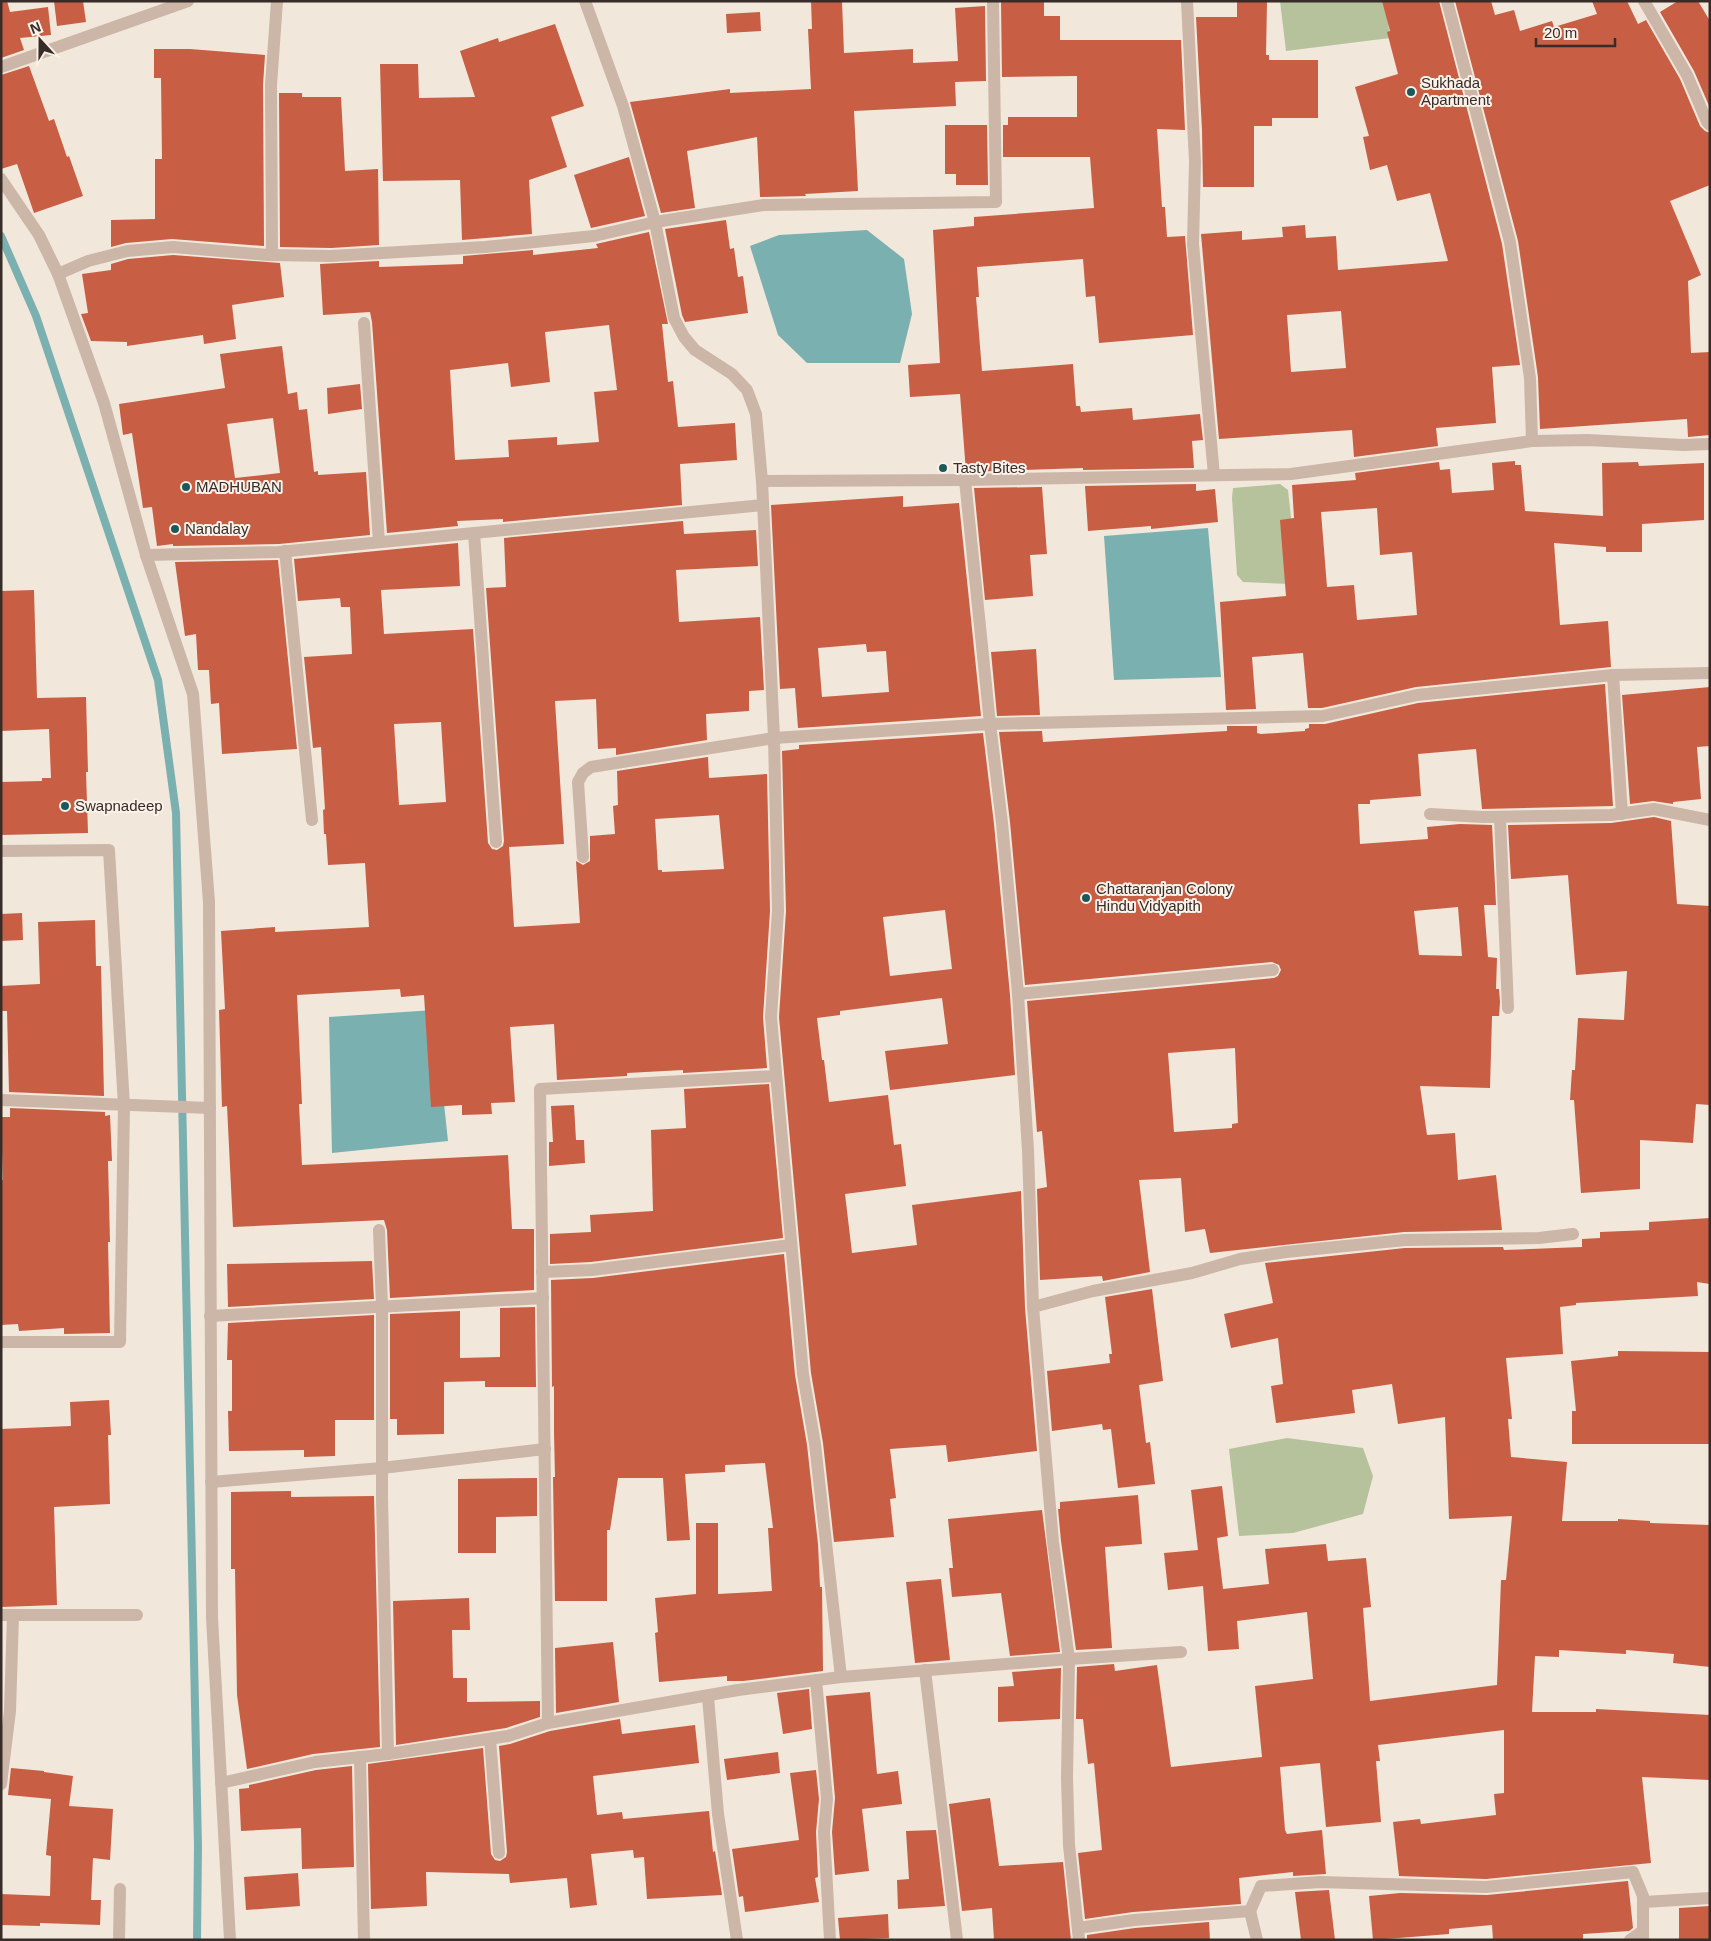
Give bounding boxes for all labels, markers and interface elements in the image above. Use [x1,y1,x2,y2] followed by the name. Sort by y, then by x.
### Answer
[15,15,65,65] north arrow
[1536,15,1615,47] scale bar
[28,19,43,37] text: N
[1544,24,1577,41] text: 20 m
[1421,74,1491,108] place label: Sukhada Apartment
[1405,86,1417,98] marker: Sukhada Apartment
[953,459,1026,476] place label: Tasty Bites
[937,462,949,474] marker: Tasty Bites
[196,478,282,495] place label: MADHUBAN
[180,481,192,493] marker: MADHUBAN
[185,520,249,537] place label: Nandalay
[169,523,181,535] marker: Nandalay
[75,797,163,814] place label: Swapnadeep
[59,800,71,812] marker: Swapnadeep
[1096,880,1233,914] place label: Chattaranjan Colony Hindu Vidyapith
[1080,892,1092,904] marker: Chattaranjan Colony Hindu Vidyapith

